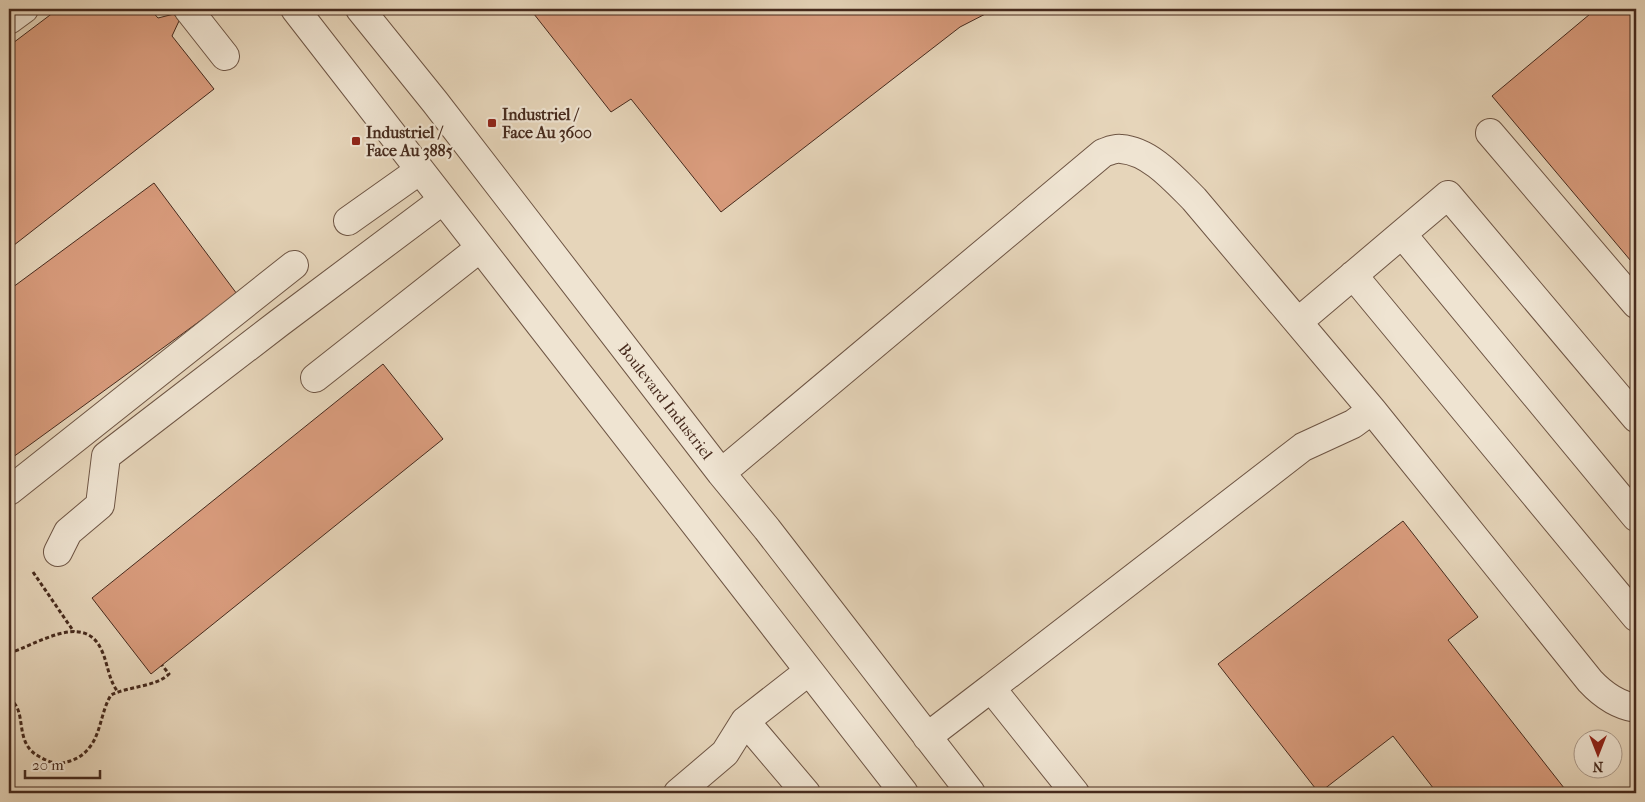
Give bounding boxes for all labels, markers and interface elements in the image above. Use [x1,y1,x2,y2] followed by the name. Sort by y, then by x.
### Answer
[501,105,592,143] place label: Industriel / Face Au 3600
[486,117,498,129] marker: Industriel / Face Au 3600
[365,123,453,161] place label: Industriel / Face Au 3885
[350,135,362,147] marker: Industriel / Face Au 3885
[614,340,717,464] street label: Boulevard Industriel
[1572,730,1622,780] north arrow
[25,747,100,779] scale bar
[32,756,64,774] text: 20 m
[1592,758,1603,775] text: N

